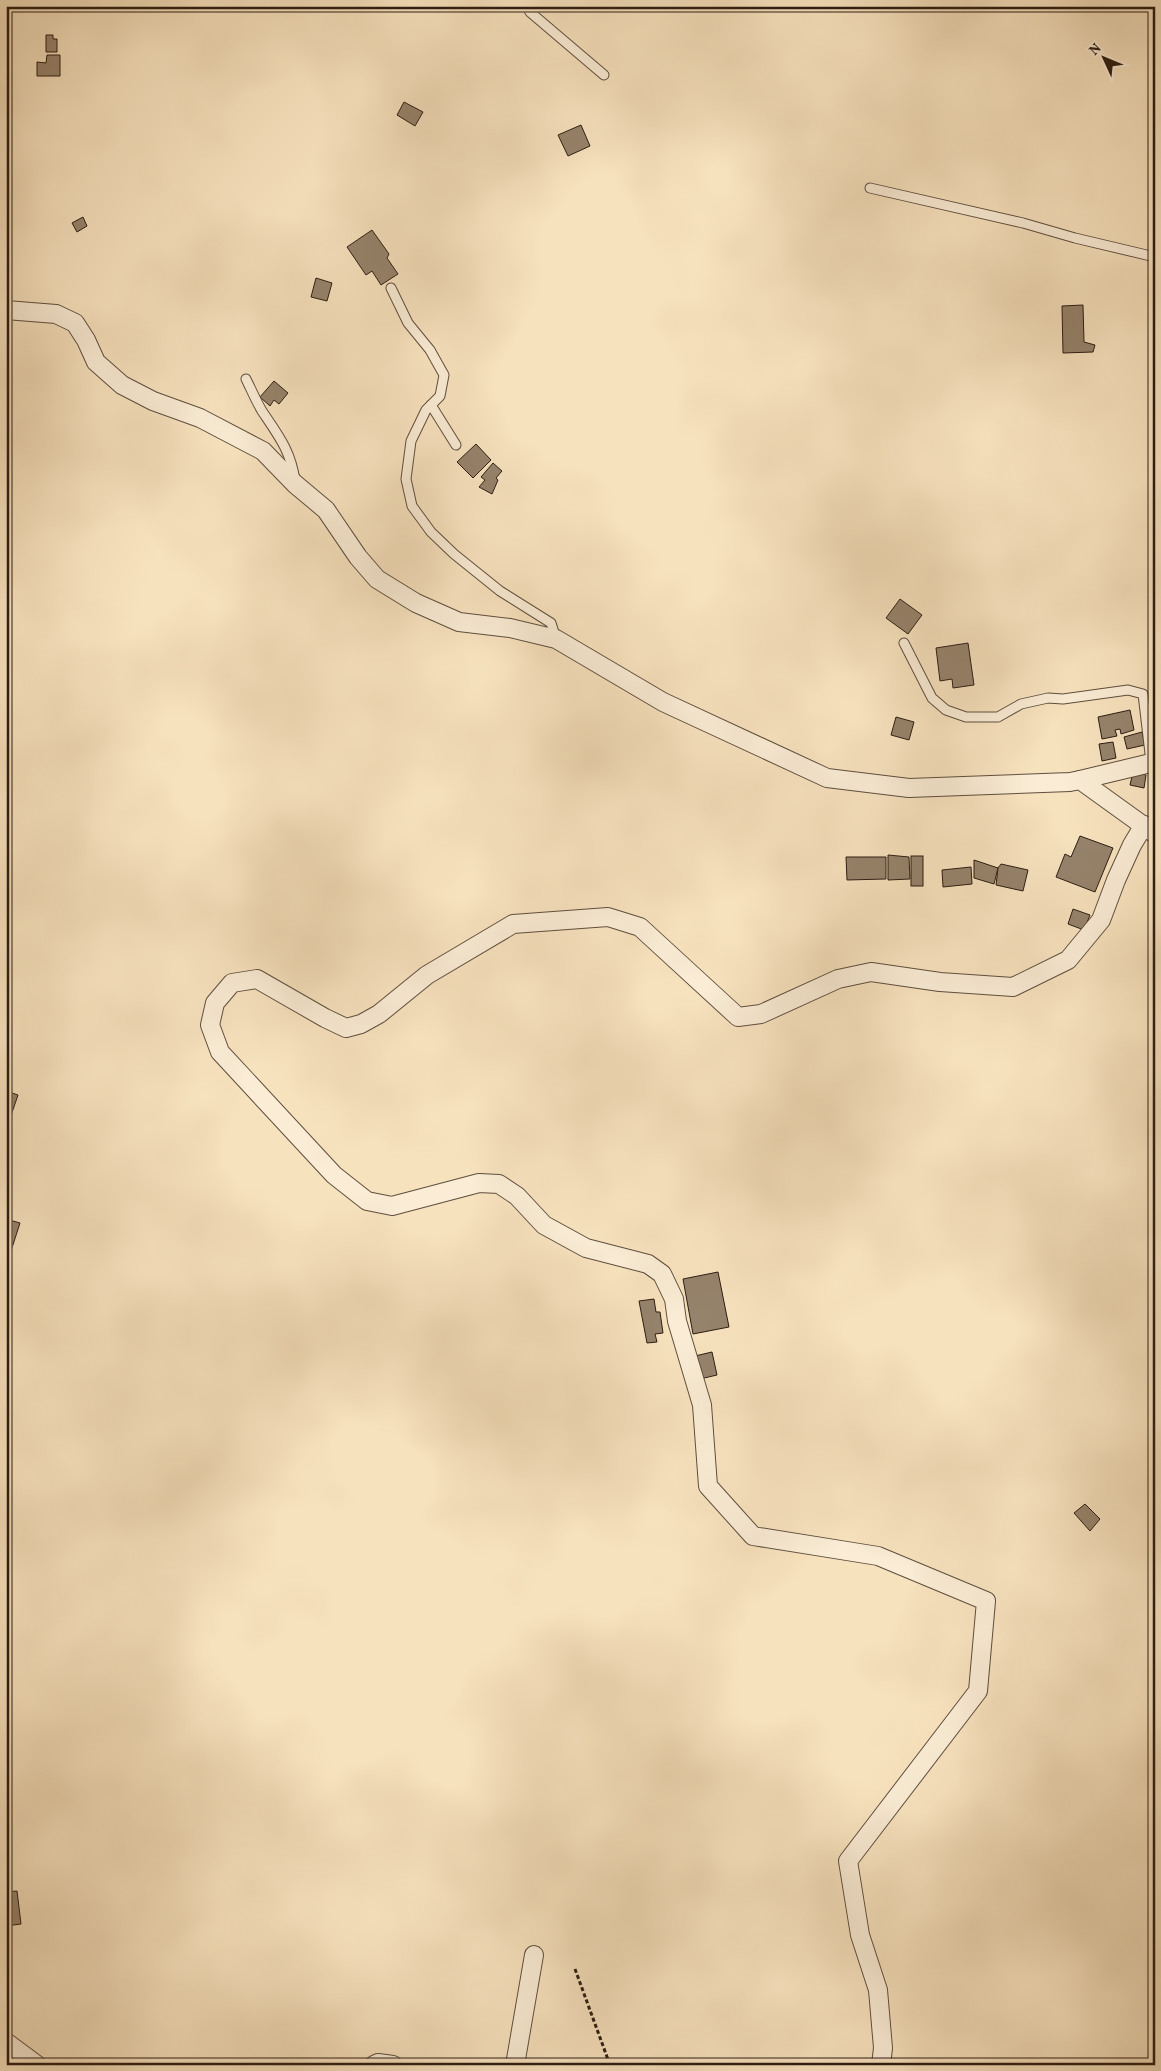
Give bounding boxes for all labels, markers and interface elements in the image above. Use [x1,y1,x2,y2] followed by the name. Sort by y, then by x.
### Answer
[1078,32,1128,82] north arrow
[1085,40,1106,60] text: N

